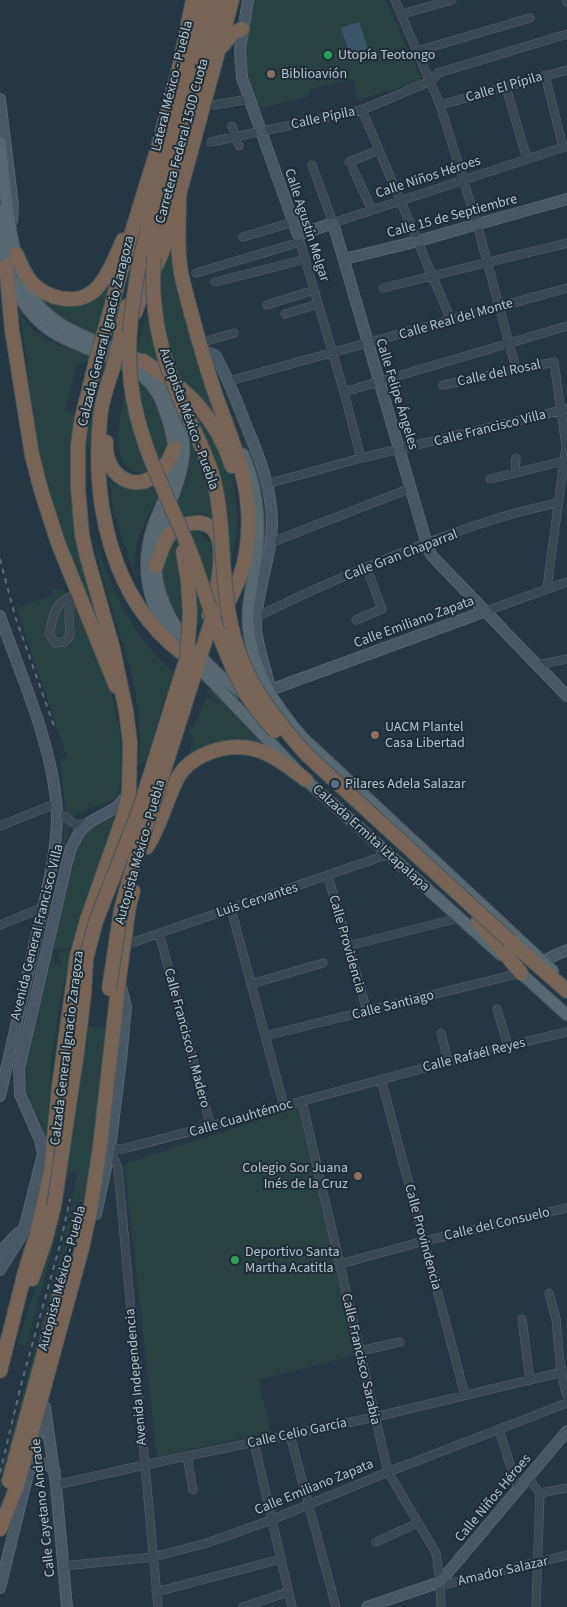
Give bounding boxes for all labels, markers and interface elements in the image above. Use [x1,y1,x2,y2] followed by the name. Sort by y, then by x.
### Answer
[146,18,198,154] street label: Lateral México - Puebla
[338,45,435,65] place label: Utopía Teotongo
[322,49,334,61] marker: Utopía Teotongo
[150,56,214,226] street label: Carretera Federal 150D Cuota
[281,64,347,84] place label: Biblioavión
[463,67,545,107] street label: Calle El Pípila
[265,68,277,80] marker: Biblioavión
[289,101,357,135] street label: Calle Pípila
[373,151,483,203] street label: Calle Niños Héroes
[279,166,335,284] street label: Calle Agustín Melgar
[385,189,519,243] street label: Calle 15 de Septiembre
[73,234,139,428] street label: Calzada General Ignacio Zaragoza
[397,293,515,345] street label: Calle Real del Monte
[371,336,424,452] street label: Calle Felipe Ángeles
[154,345,224,493] street label: Autopista México - Puebla
[455,354,543,392] street label: Calle del Rosal
[432,404,548,452] street label: Calle Francisco Villa
[341,524,461,586] street label: Calle Gran Chaparral
[351,591,477,653] street label: Calle Emiliano Zapata
[385,717,465,753] place label: UACM Plantel Casa Libertad
[369,729,381,741] marker: UACM Plantel Casa Libertad
[345,774,466,794] place label: Pilares Adela Salazar
[110,777,170,927] street label: Autopista México - Puebla
[329,778,341,790] marker: Pilares Adela Salazar
[308,780,434,896] street label: Calzada Ermita Iztapalapa
[5,842,69,1022] street label: Avenida General Francisco Villa
[214,877,301,923] street label: Luis Cervantes
[323,893,371,995] street label: Calle Providencia
[45,950,89,1146] street label: Calzada General Ignacio Zaragoza
[159,966,215,1110] street label: Calle Francisco I. Madero
[350,985,436,1025] street label: Calle Santiago
[421,1033,528,1077] street label: Calle Rafaél Reyes
[187,1094,296,1142] street label: Calle Cuauhtémoc
[242,1158,348,1194] place label: Colegio Sor Juana Inés de la Cruz
[352,1170,364,1182] marker: Colegio Sor Juana Inés de la Cruz
[399,1182,447,1292] street label: Calle Provindencia
[442,1202,552,1246] street label: Calle del Consuelo
[33,1203,91,1353] street label: Autopista México - Puebla
[245,1242,340,1278] place label: Deportivo Santa Martha Acatitla
[229,1254,241,1266] marker: Deportivo Santa Martha Acatitla
[336,1291,386,1427] street label: Calle Francisco Sarabia
[120,1308,152,1446] street label: Avenida Independencia
[245,1413,349,1453] street label: Calle Celio García
[26,1438,60,1578] street label: Calle Cayetano Andrade
[450,1450,536,1546] street label: Calle Niños Héroes
[251,1454,377,1520] street label: Calle Emiliano Zapata
[456,1551,550,1591] street label: Amador Salazar

